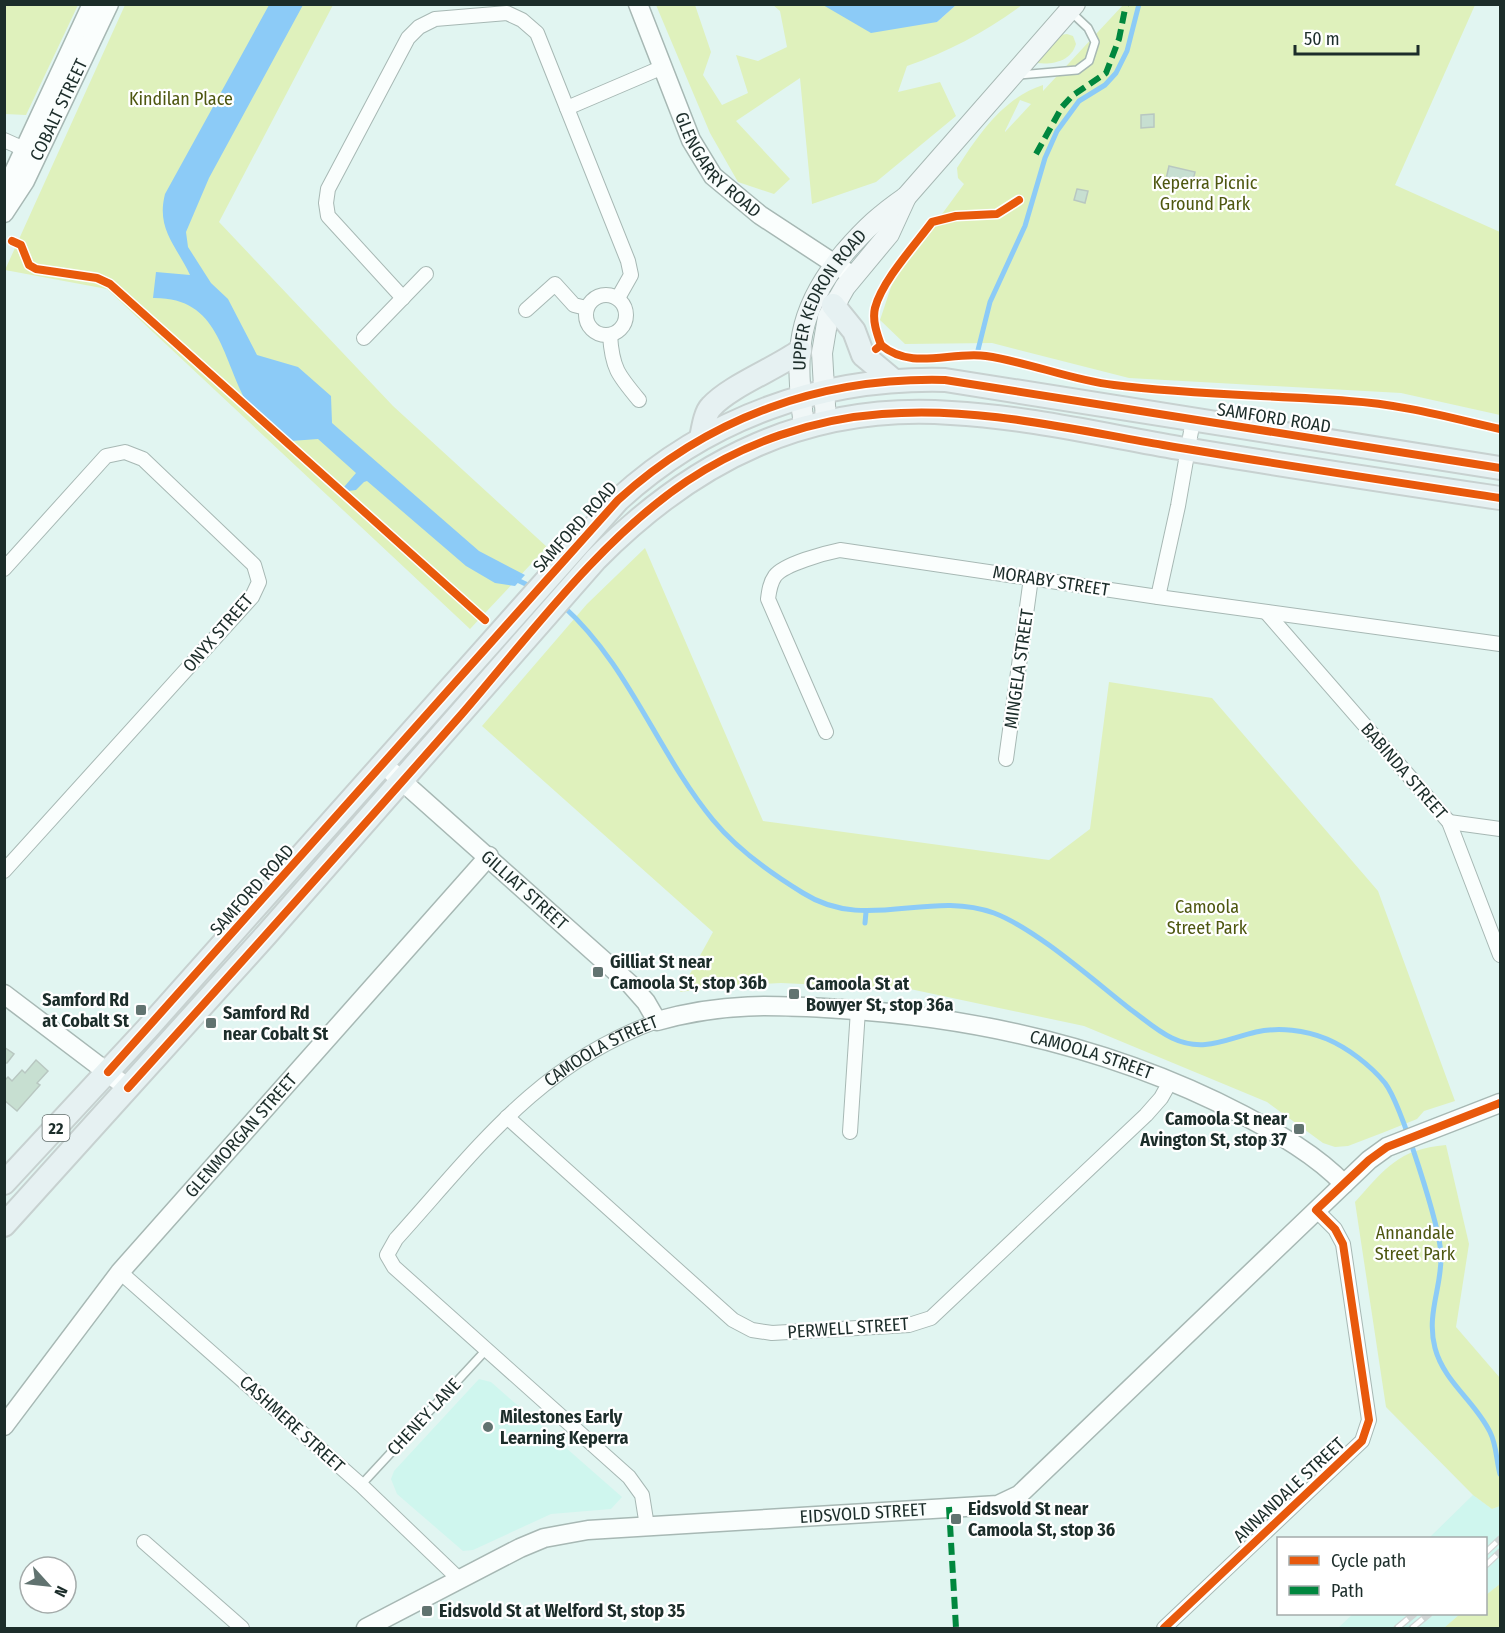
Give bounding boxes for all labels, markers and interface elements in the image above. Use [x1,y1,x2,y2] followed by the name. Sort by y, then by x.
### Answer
[1295,18,1418,56] scale bar
[1304,28,1340,50] text: 50 m
[25,55,93,164] street label: COBALT STREET
[129,88,233,110] park label: Kindilan Place
[670,109,766,222] street label: GLENGARRY ROAD
[1152,172,1258,215] park label: Keperra Picnic Ground Park
[788,225,871,371] street label: UPPER KEDRON ROAD
[1215,398,1333,438] street label: SAMFORD ROAD
[528,477,622,577] street label: SAMFORD ROAD
[991,561,1112,601] street label: MORABY STREET
[178,589,258,676] street label: ONYX STREET
[1000,607,1038,730] street label: MINGELA STREET
[1356,718,1452,824] street label: BABINDA STREET
[205,840,299,940] street label: SAMFORD ROAD
[476,846,573,935] street label: GILLIAT STREET
[1167,896,1248,939] park label: Camoola Street Park
[610,951,767,994] place label: Gilliat St near Camoola St, stop 36b
[591,965,605,979] marker: Gilliat St near Camoola St, stop 36b
[806,973,954,1016] place label: Camoola St at Bowyer St, stop 36a
[787,987,801,1001] marker: Camoola St at Bowyer St, stop 36a
[42,989,130,1032] place label: Samford Rd at Cobalt St
[223,1002,329,1045] place label: Samford Rd near Cobalt St
[134,1003,148,1017] marker: Samford Rd at Cobalt St
[540,1010,662,1091] street label: CAMOOLA STREET
[204,1016,218,1030] marker: Samford Rd near Cobalt St
[1028,1026,1157,1084] street label: CAMOOLA STREET
[180,1069,302,1202] street label: GLENMORGAN STREET
[1139,1108,1287,1151] place label: Camoola St near Avington St, stop 37
[42,1115,70,1141] road number: 22
[1292,1122,1306,1136] marker: Camoola St near Avington St, stop 37
[1375,1222,1456,1265] park label: Annandale Street Park
[787,1313,910,1343] street label: PERWELL STREET
[235,1371,350,1477] street label: CASHMERE STREET
[383,1374,465,1460] street label: CHENEY LANE
[500,1406,629,1449] place label: Milestones Early Learning Keperra
[481,1420,495,1434] marker: Milestones Early Learning Keperra
[1229,1432,1350,1547] street label: ANNANDALE STREET
[799,1498,928,1528] street label: EIDSVOLD STREET
[968,1498,1115,1541] place label: Eidsvold St near Camoola St, stop 36
[949,1512,963,1526] marker: Eidsvold St near Camoola St, stop 36
[1277,1537,1487,1615] legend
[1331,1550,1406,1572] text: Cycle path
[18,1555,78,1615] north arrow
[1331,1580,1364,1602] text: Path
[50,1583,72,1600] text: N
[439,1600,685,1622] place label: Eidsvold St at Welford St, stop 35
[420,1604,434,1618] marker: Eidsvold St at Welford St, stop 35

